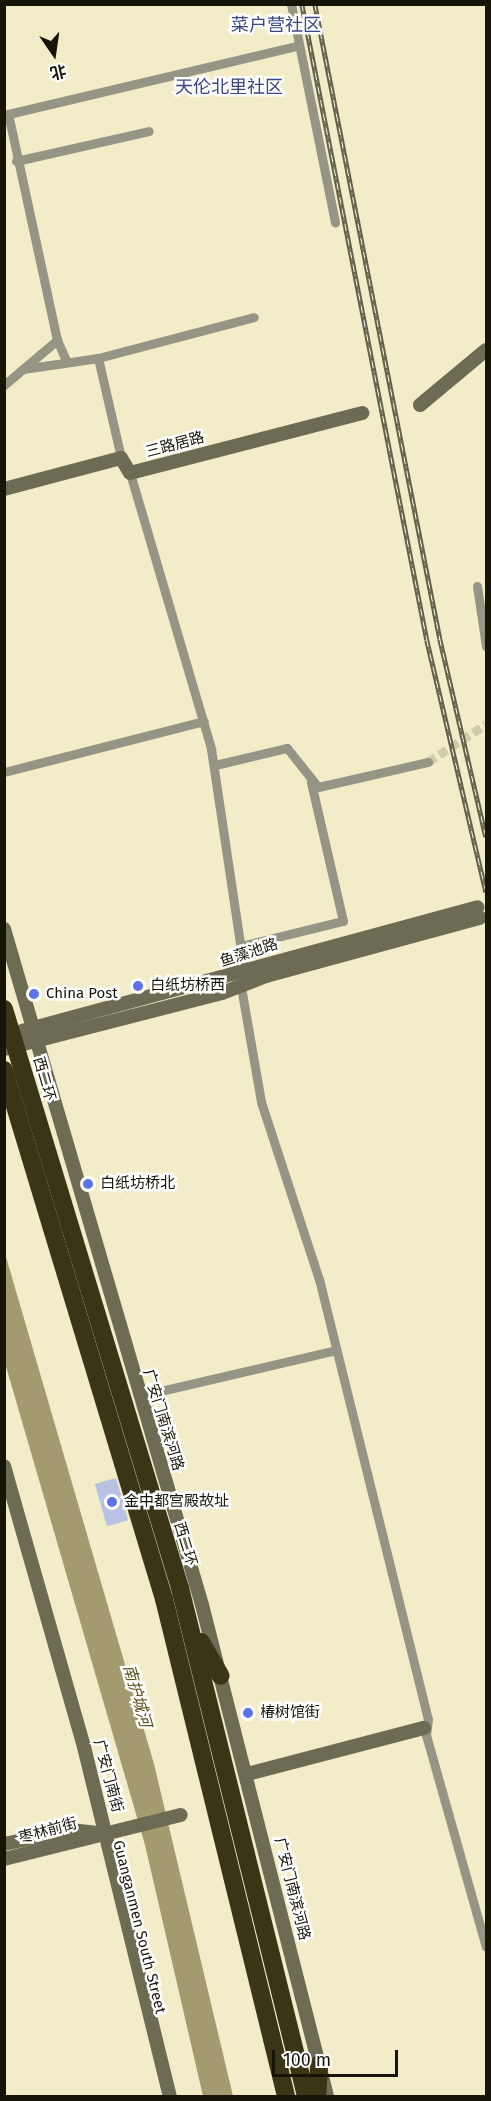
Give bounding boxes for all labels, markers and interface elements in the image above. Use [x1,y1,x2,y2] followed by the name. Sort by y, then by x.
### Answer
[231,14,321,36] district label: 菜户营社区
[24,24,84,84] north arrow
[48,61,68,83] text: 北
[175,76,283,98] district label: 天伦北里社区
[144,429,206,461] street label: 三路居路
[218,935,280,971] street label: 鱼藻池路
[150,977,225,995] place label: 白纸坊桥西
[131,979,145,993] marker: 白纸坊桥西
[46,985,118,1003] place label: China Post
[27,987,41,1001] marker: China Post
[29,1055,59,1103] street label: 西二环
[100,1175,175,1193] place label: 白纸坊桥北
[81,1177,95,1191] marker: 白纸坊桥北
[139,1367,187,1473] street label: 广安门南滨河路
[124,1493,229,1511] place label: 金中都宫殿故址
[105,1495,119,1509] marker: 金中都宫殿故址
[170,1520,200,1568] street label: 西二环
[119,1663,155,1729] water label: 南护城河
[260,1704,320,1722] place label: 椿树馆街
[241,1706,255,1720] marker: 椿树馆街
[90,1737,126,1815] street label: 广安门南街
[17,1815,79,1847] street label: 枣林前街
[271,1836,313,1942] street label: 广安门南滨河路
[109,1838,169,2016] street label: Guanganmen South Street
[275,2038,401,2076] scale bar
[283,2049,331,2071] text: 100 m

